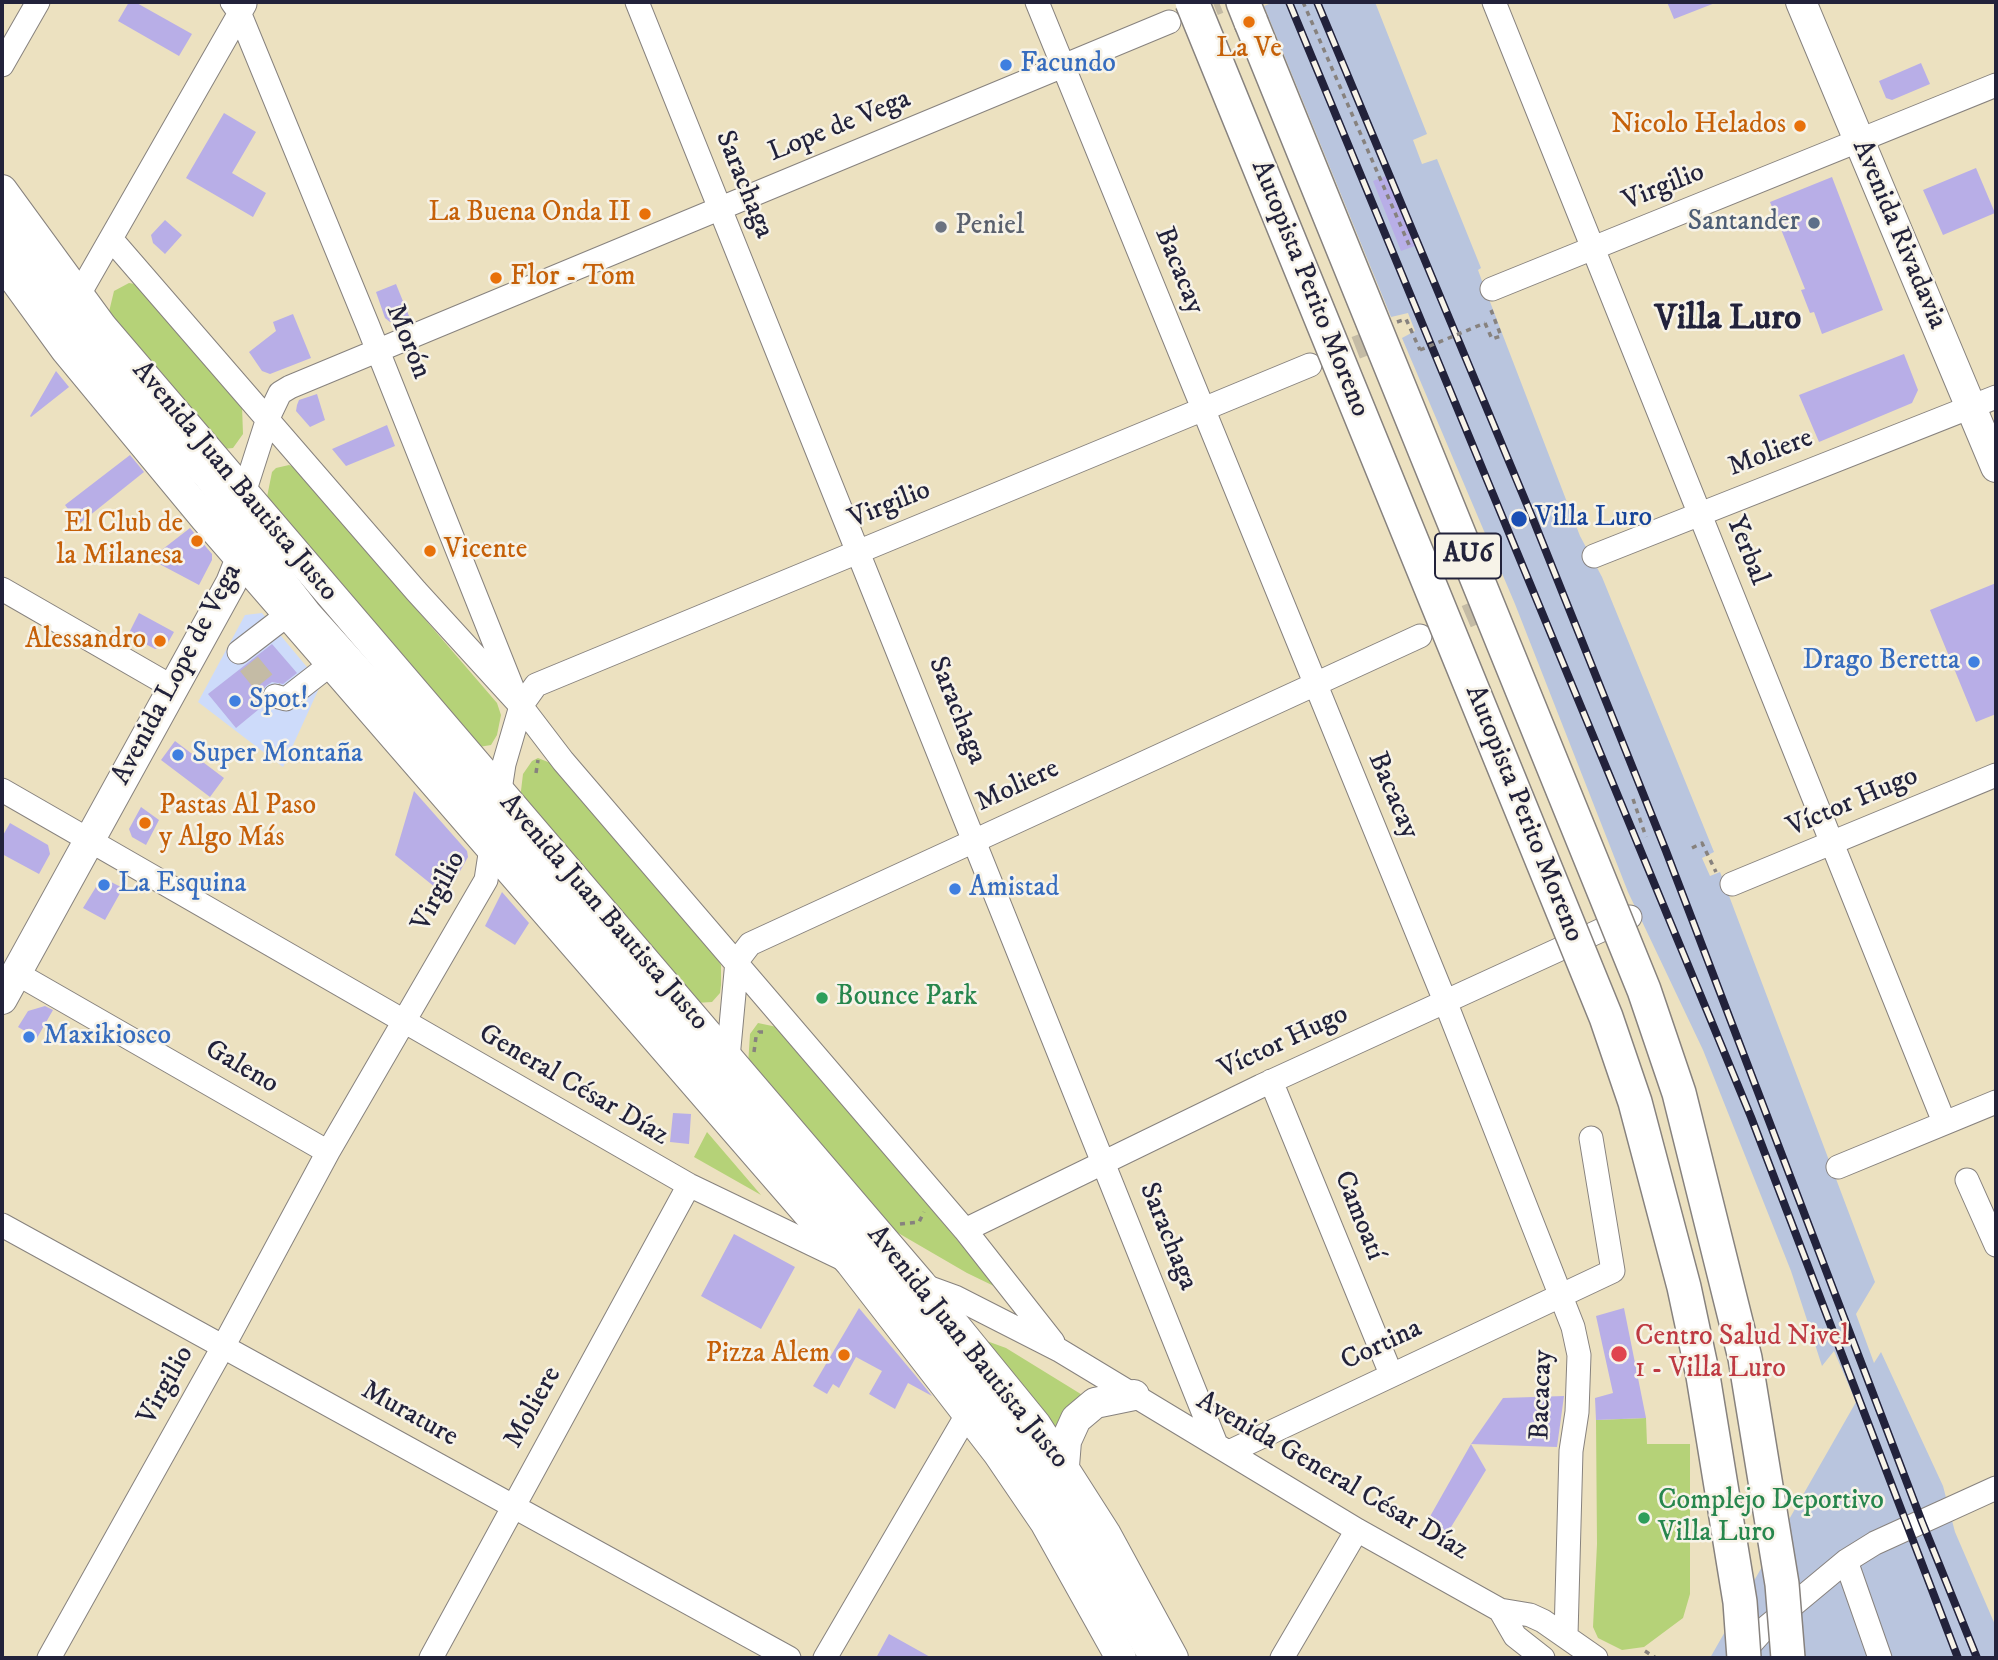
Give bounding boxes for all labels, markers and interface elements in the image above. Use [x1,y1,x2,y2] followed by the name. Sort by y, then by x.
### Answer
[1241,14,1257,30] marker: La Ve
[1216,33,1282,67] place label: La Ve
[1020,48,1116,82] place label: Facundo
[998,57,1014,73] marker: Facundo
[764,83,916,171] street label: Lope de Vega
[1611,109,1786,143] place label: Nicolo Helados
[1792,118,1808,134] marker: Nicolo Helados
[706,126,780,244] street label: Sarachaga
[1843,135,1953,335] street label: Avenida Rivadavia
[1242,156,1376,422] street label: Autopista Perito Moreno
[1618,156,1710,220] street label: Virgilio
[428,197,631,231] place label: La Buena Onda II
[637,206,653,222] marker: La Buena Onda II
[1688,206,1800,240] place label: Santander
[955,210,1024,244] place label: Peniel
[1806,215,1822,231] marker: Santander
[933,219,949,235] marker: Peniel
[1145,223,1211,319] street label: Bacacay
[510,261,636,295] place label: Flor - Tom
[488,270,504,286] marker: Flor - Tom
[377,300,437,384] street label: Morón
[1655,300,1801,342] district label: Villa Luro
[124,355,344,609] street label: Avenida Juan Bautista Justo
[1724,423,1818,485] street label: Moliere
[844,474,936,538] street label: Virgilio
[1535,502,1652,536] place label: Villa Luro
[56,508,183,574] place label: El Club de la Milanesa
[1509,509,1529,529] marker: Villa Luro
[1717,512,1775,590] street label: Yerbal
[189,533,205,549] marker: El Club de la Milanesa
[444,534,527,568] place label: Vicente
[1435,534,1501,578] road number: AU6
[422,543,438,559] marker: Vicente
[106,559,250,791] street label: Avenida Lope de Vega
[25,624,146,658] place label: Alessandro
[152,633,168,649] marker: Alessandro
[1802,645,1960,679] place label: Drago Beretta
[919,652,993,770] street label: Sarachaga
[1966,654,1982,670] marker: Drago Beretta
[1456,681,1590,947] street label: Autopista Perito Moreno
[249,684,308,718] place label: Spot!
[227,693,243,709] marker: Spot!
[192,738,363,772] place label: Super Montaña
[170,747,186,763] marker: Super Montaña
[1359,748,1425,844] street label: Bacacay
[971,753,1065,821] street label: Moliere
[1782,760,1924,846] street label: Víctor Hugo
[491,788,715,1038] street label: Avenida Juan Bautista Justo
[159,790,316,856] place label: Pastas Al Paso y Algo Más
[137,815,153,831] marker: Pastas Al Paso y Algo Más
[406,846,474,938] street label: Virgilio
[118,868,246,902] place label: La Esquina
[969,872,1059,906] place label: Amistad
[96,877,112,893] marker: La Esquina
[947,881,963,897] marker: Amistad
[836,981,977,1015] place label: Bounce Park
[814,990,830,1006] marker: Bounce Park
[1214,998,1354,1088] street label: Víctor Hugo
[472,1018,674,1154] street label: General César Díaz
[43,1020,171,1054] place label: Maxikiosco
[21,1029,37,1045] marker: Maxikiosco
[198,1034,284,1102] street label: Galeno
[1325,1167,1391,1265] street label: Camoatí
[1130,1178,1204,1296] street label: Sarachaga
[859,1220,1075,1476] street label: Avenida Juan Bautista Justo
[1336,1313,1428,1379] street label: Cortina
[1635,1321,1849,1387] place label: Centro Salud Nivel 1 - Villa Luro
[706,1338,830,1372] place label: Pizza Alem
[132,1341,202,1431] street label: Virgilio
[1609,1344,1629,1364] marker: Centro Salud Nivel 1 - Villa Luro
[836,1347,852,1363] marker: Pizza Alem
[1525,1349,1561,1441] street label: Bacacay
[498,1361,570,1455] street label: Moliere
[355,1375,463,1455] street label: Murature
[1190,1385,1474,1569] street label: Avenida General César Díaz
[1658,1485,1884,1551] place label: Complejo Deportivo Villa Luro
[1636,1510,1652,1526] marker: Complejo Deportivo Villa Luro

